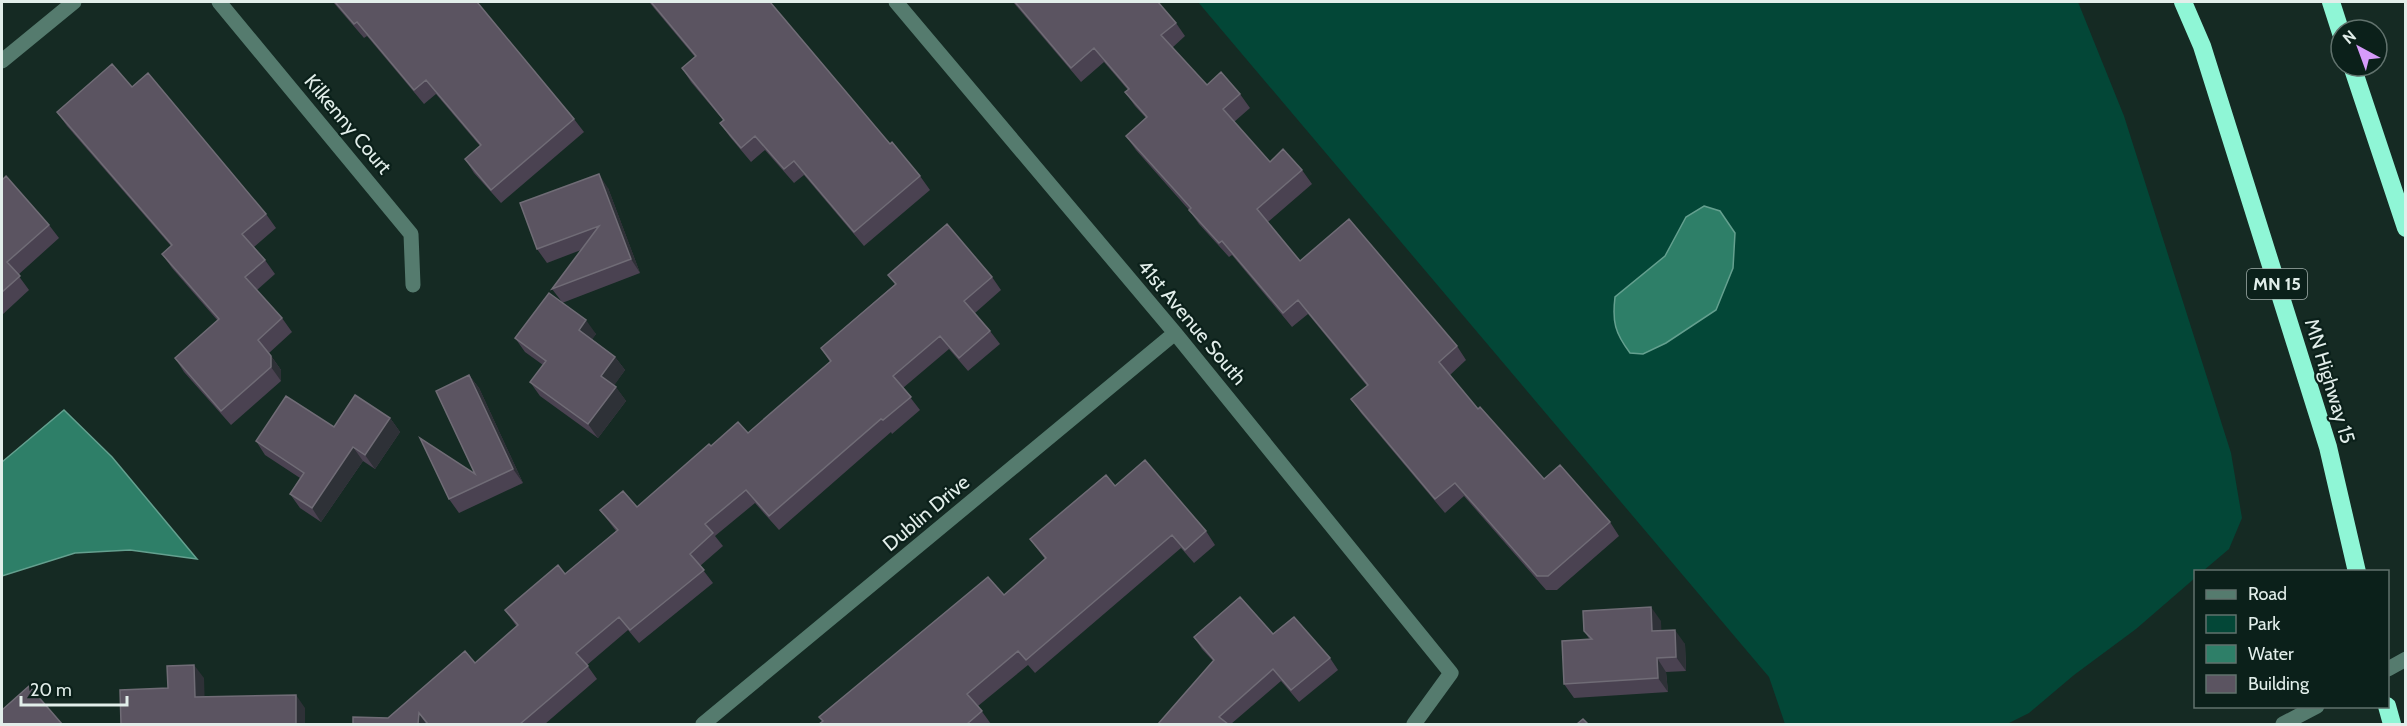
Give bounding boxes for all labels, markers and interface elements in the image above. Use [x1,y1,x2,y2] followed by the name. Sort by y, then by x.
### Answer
[2329,18,2389,78] north arrow
[2339,26,2360,48] text: N
[299,69,397,179] street label: Kilkenny Court
[1133,254,1251,390] street label: 41st Avenue South
[2247,269,2307,299] road number: MN 15
[2300,316,2360,446] street label: MN Highway 15
[878,470,974,556] street label: Dublin Drive
[2194,570,2389,708] legend
[2248,583,2287,605] text: Road
[2248,613,2281,635] text: Park
[2248,643,2294,665] text: Water
[21,669,128,707] scale bar
[2248,673,2310,695] text: Building
[30,679,72,701] text: 20 m

